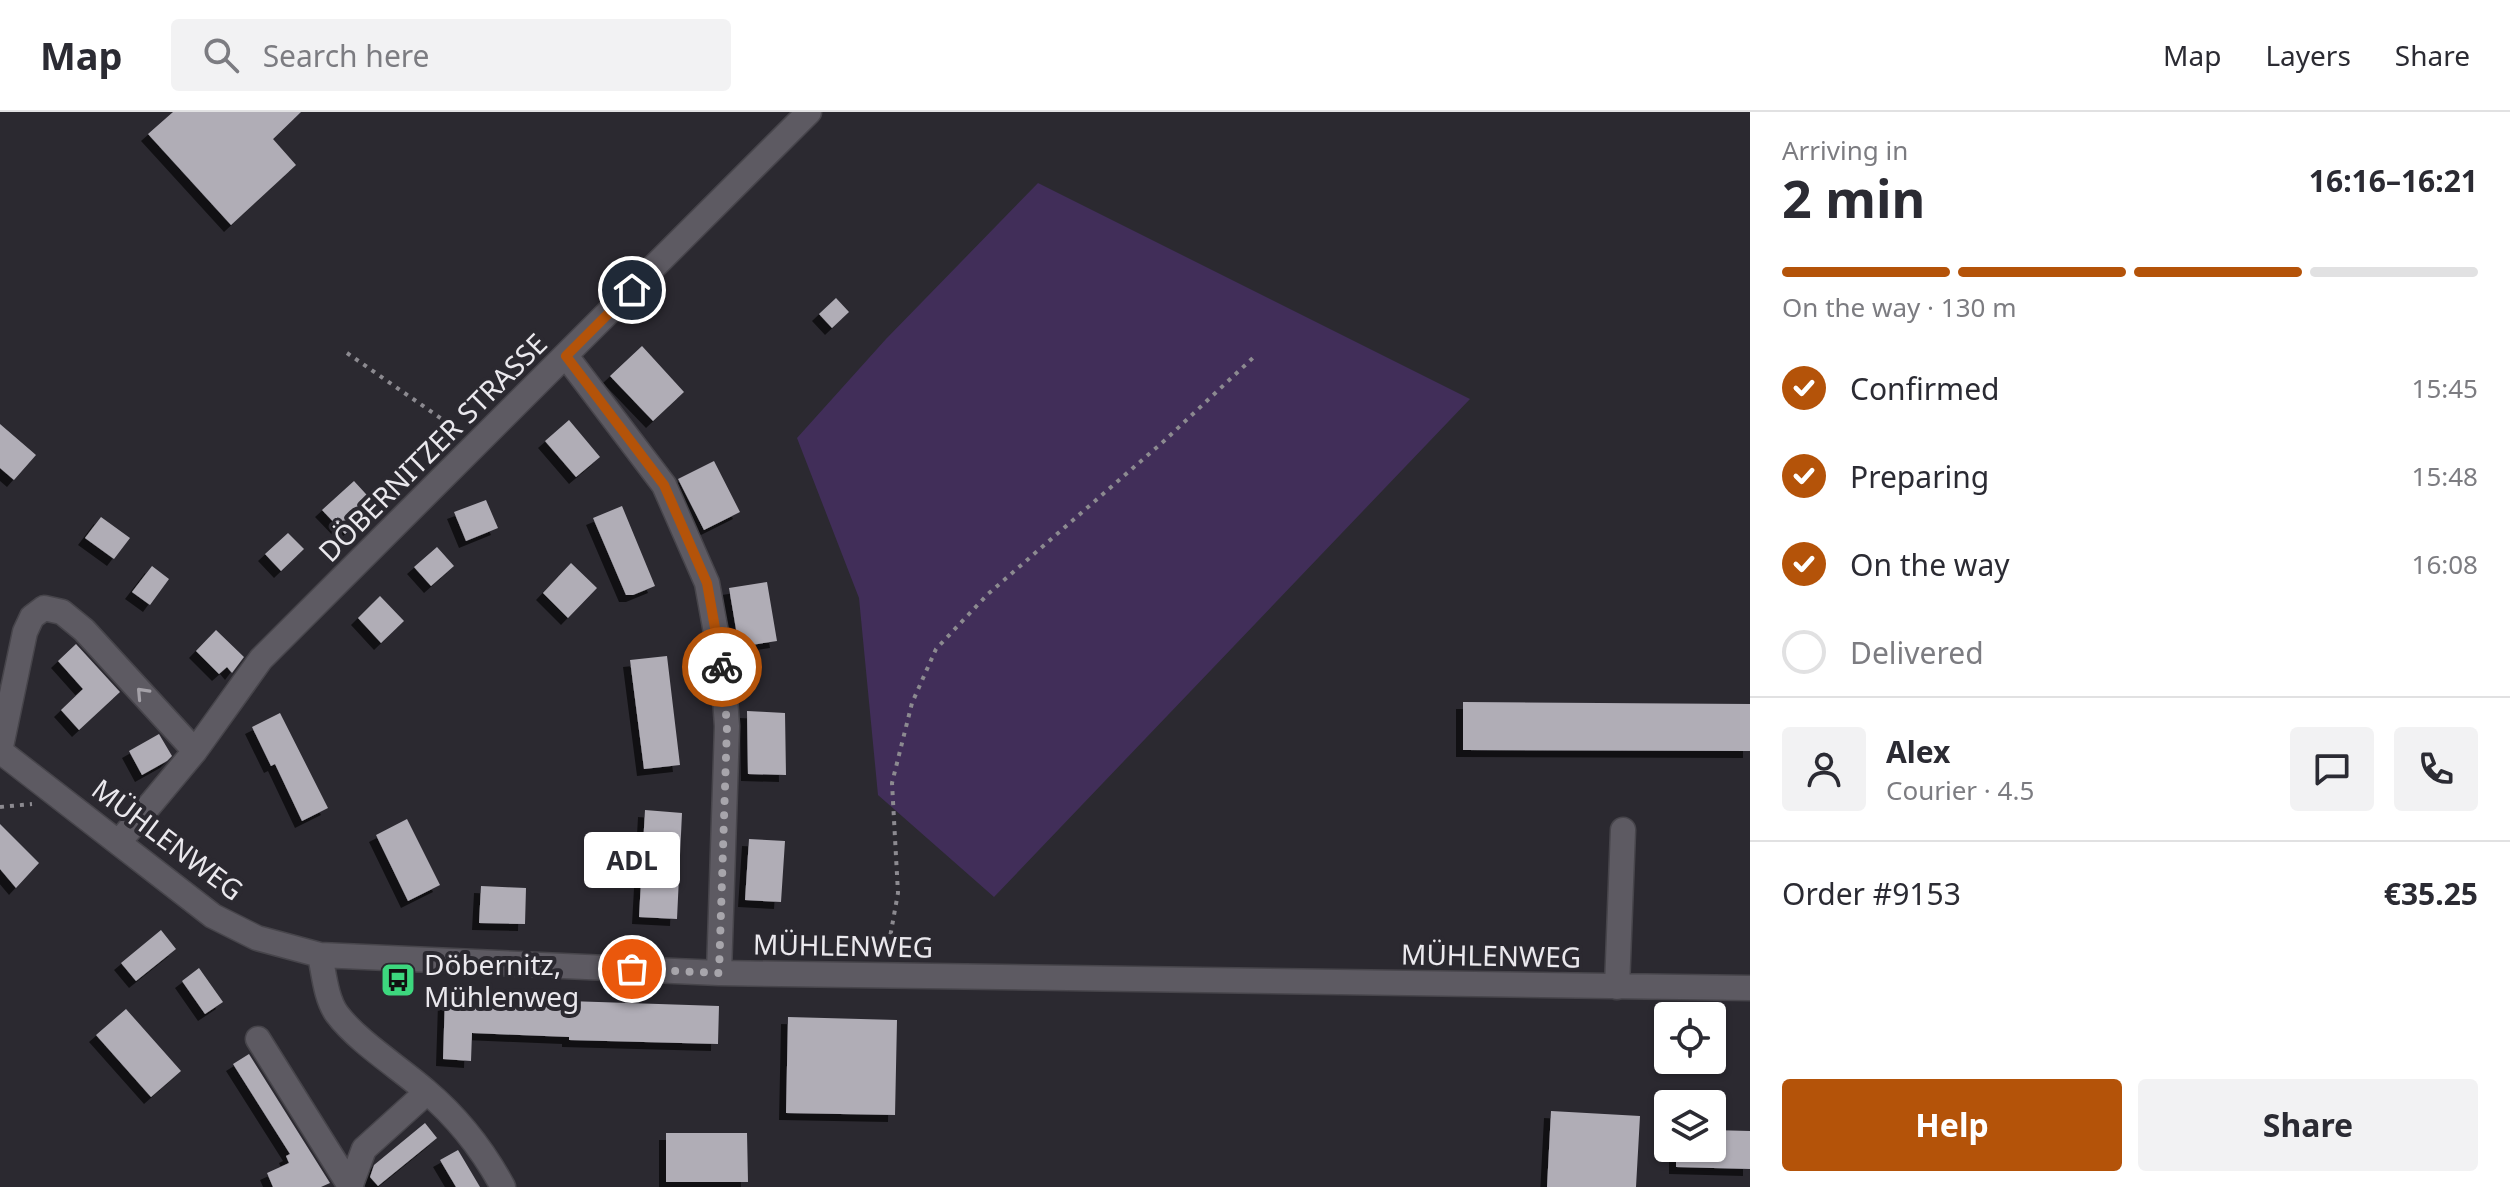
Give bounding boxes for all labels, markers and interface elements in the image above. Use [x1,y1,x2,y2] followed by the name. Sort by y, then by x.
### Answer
[171,19,731,91] search box
[40,29,123,81] text: Map
[199,33,243,77] icon: search
[263,35,430,76] text: Search here
[2163,36,2221,74] text: Map
[2265,36,2351,74] text: Layers
[2395,36,2470,74] text: Share
[1782,132,1908,168] text: Arriving in
[2309,160,2478,201] text: 16:16–16:21
[1782,162,1925,233] text: 2 min
[598,256,666,324] pin
[610,268,654,312] icon: home
[1782,289,2016,325] text: On the way · 130 m
[309,324,555,570] street label: DÖBERNITZER STRASSE
[1782,366,1826,410] icon: check
[1850,368,2000,409] text: Confirmed
[2412,370,2478,406] text: 15:45
[1782,454,1826,498] icon: check
[1850,456,1989,497] text: Preparing
[2412,458,2478,494] text: 15:48
[1782,542,1826,586] icon: check
[1850,544,2010,585] text: On the way
[2412,546,2478,582] text: 16:08
[682,627,762,707] courier
[1850,632,1984,673] text: Delivered
[700,645,744,689] icon: bike
[138,688,152,703] one-way arrow
[1782,727,1866,811] button: person
[2290,727,2374,811] button: chat
[2394,727,2478,811] button: phone
[1886,731,1950,772] text: Alex
[85,770,251,908] street label: MÜHLENWEG
[1886,772,2034,808] text: Courier · 4.5
[584,833,680,889] callout: ADL
[606,842,658,878] text: ADL
[1782,873,1961,914] text: Order #9153
[2384,873,2478,914] text: €35.25
[753,924,933,966] street label: MÜHLENWEG
[1401,934,1581,976] street label: MÜHLENWEG
[598,935,666,1003] pin
[424,945,579,1015] place label: Döbernitz, Mühlenweg
[610,947,654,991] icon: bag
[379,961,417,999] bus stop icon: Döbernitz, Mühlenweg
[1654,1002,1726,1162] map controls
[1654,1002,1726,1074] button: locate
[1782,1079,2122,1171] button: Help
[2138,1079,2478,1171] button: Share
[1654,1090,1726,1162] button: layers

